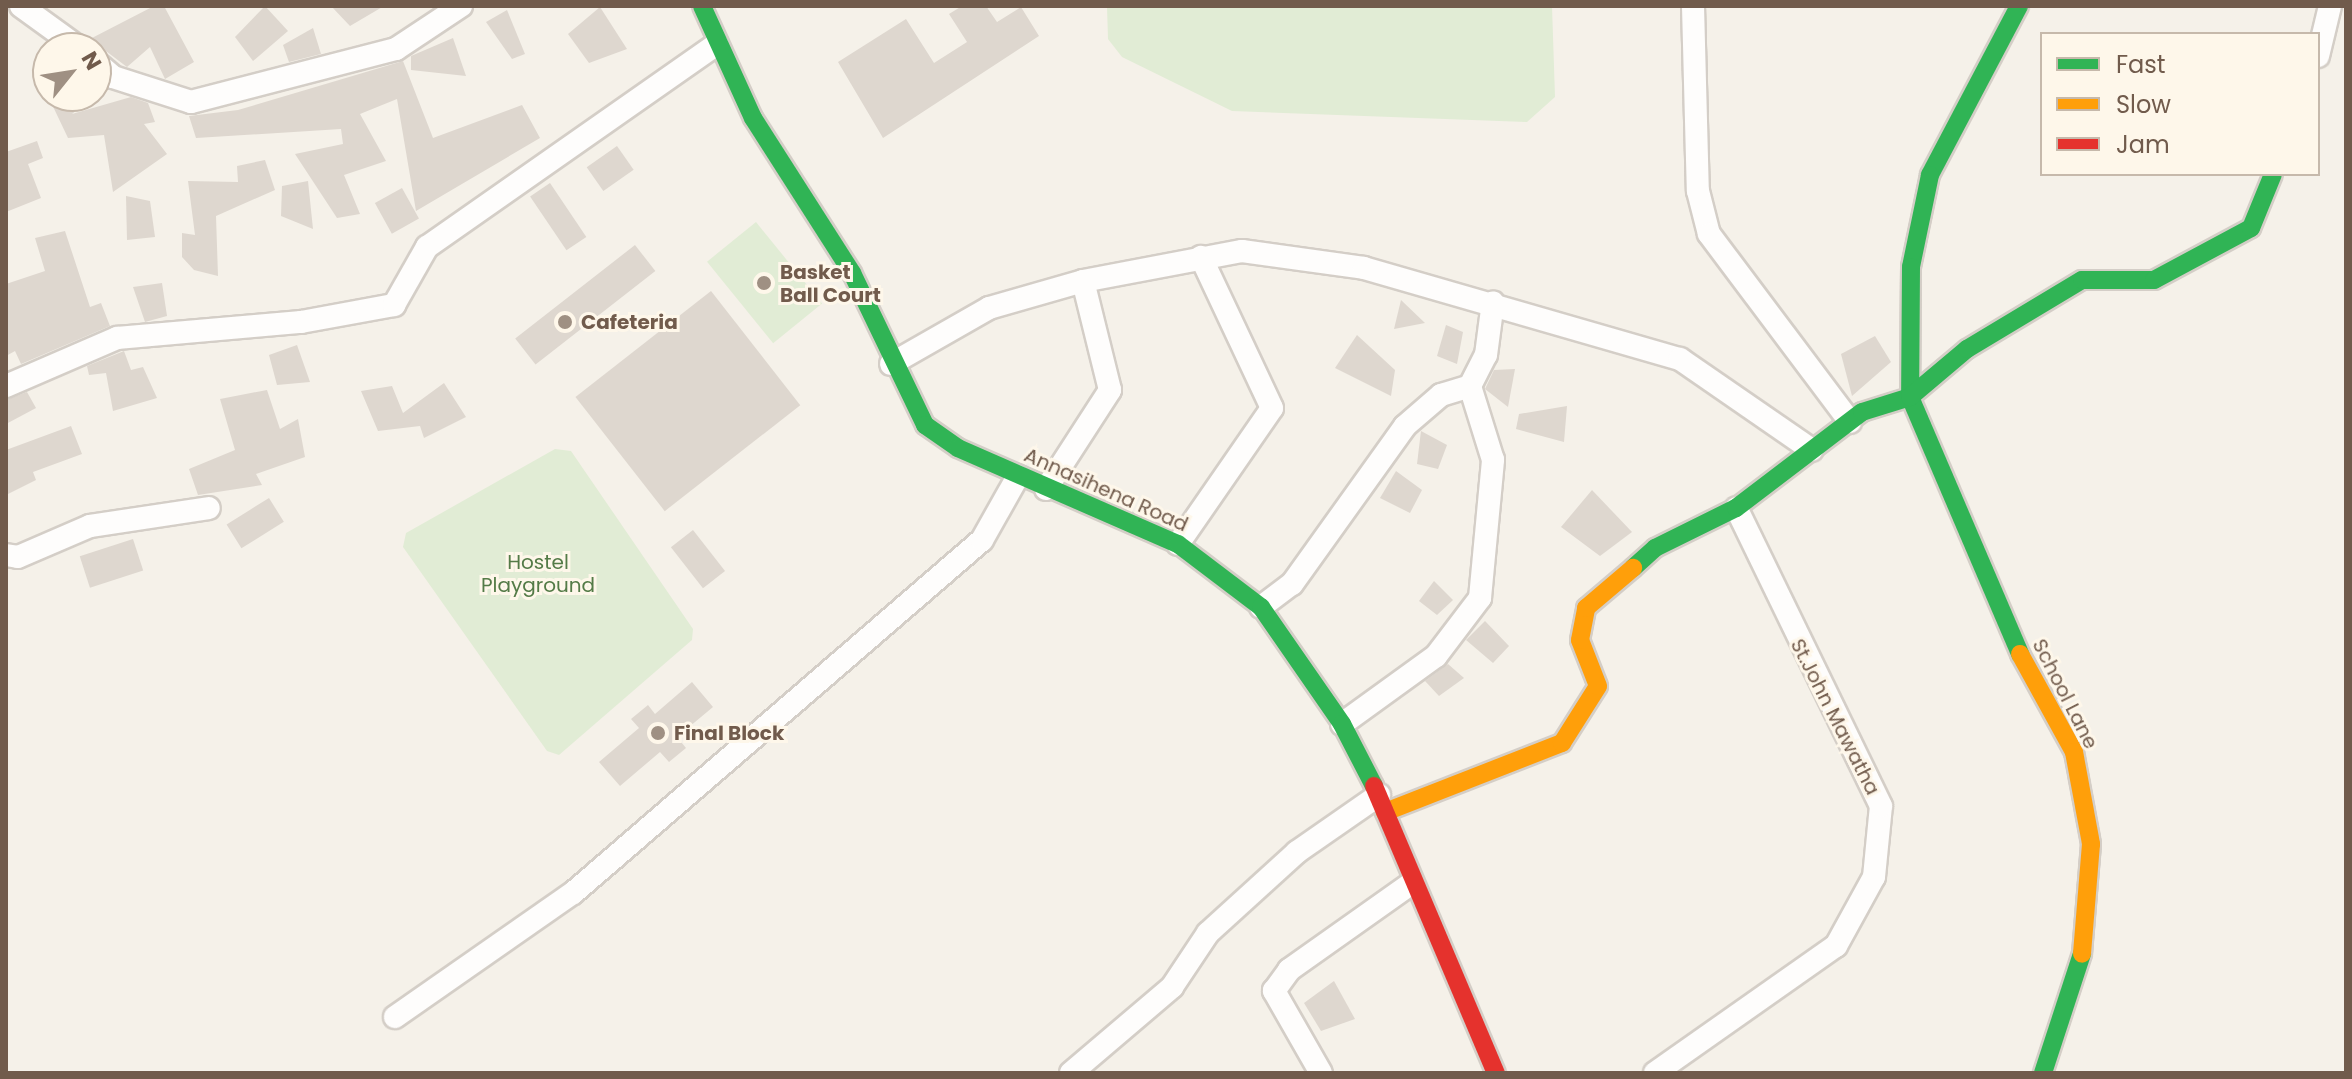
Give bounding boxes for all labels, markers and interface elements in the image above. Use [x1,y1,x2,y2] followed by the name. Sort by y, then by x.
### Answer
[32,32,112,112] north arrow
[2040,32,2320,176] legend
[74,46,109,76] text: N
[2116,48,2166,81] text: Fast
[2116,88,2171,121] text: Slow
[2116,128,2170,161] text: Jam
[780,260,881,307] place label: Basket Ball Court
[755,274,773,292] marker: Basket Ball Court
[581,310,678,334] place label: Cafeteria
[556,313,574,331] marker: Cafeteria
[1020,443,1192,537] street label: Annasihena Road
[481,550,595,597] park label: Hostel Playground
[1785,635,1885,799] street label: St.John Mawatha
[2027,635,2103,753] street label: School Lane
[674,721,784,745] place label: Final Block
[649,724,667,742] marker: Final Block

